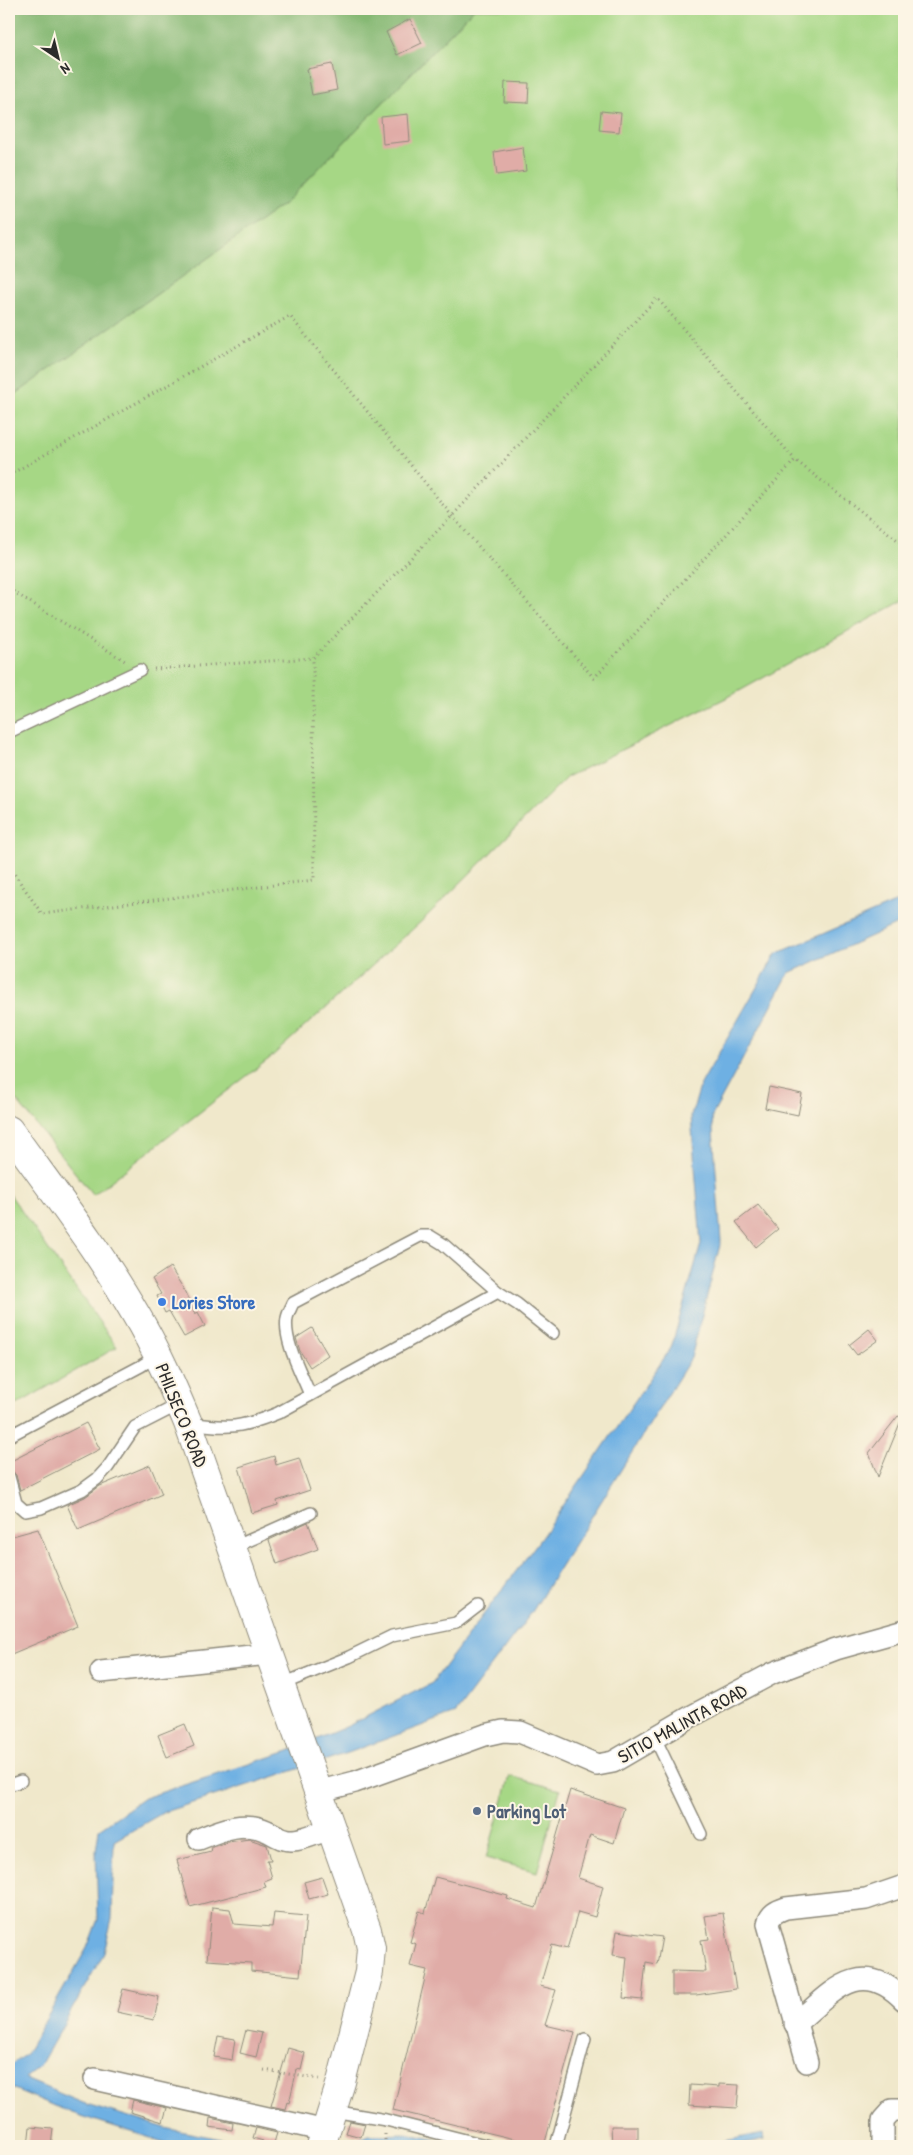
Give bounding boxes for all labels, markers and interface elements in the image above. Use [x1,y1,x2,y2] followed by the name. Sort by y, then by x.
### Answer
[32,32,82,82] north arrow
[57,59,74,79] text: N
[172,1289,256,1315] place label: Lories Store
[156,1296,168,1308] marker: Lories Store
[149,1359,215,1471] street label: PHILSECO ROAD
[613,1677,751,1769] street label: SITIO MALINTA ROAD
[487,1798,567,1825] place label: Parking Lot
[471,1805,483,1817] marker: Parking Lot

